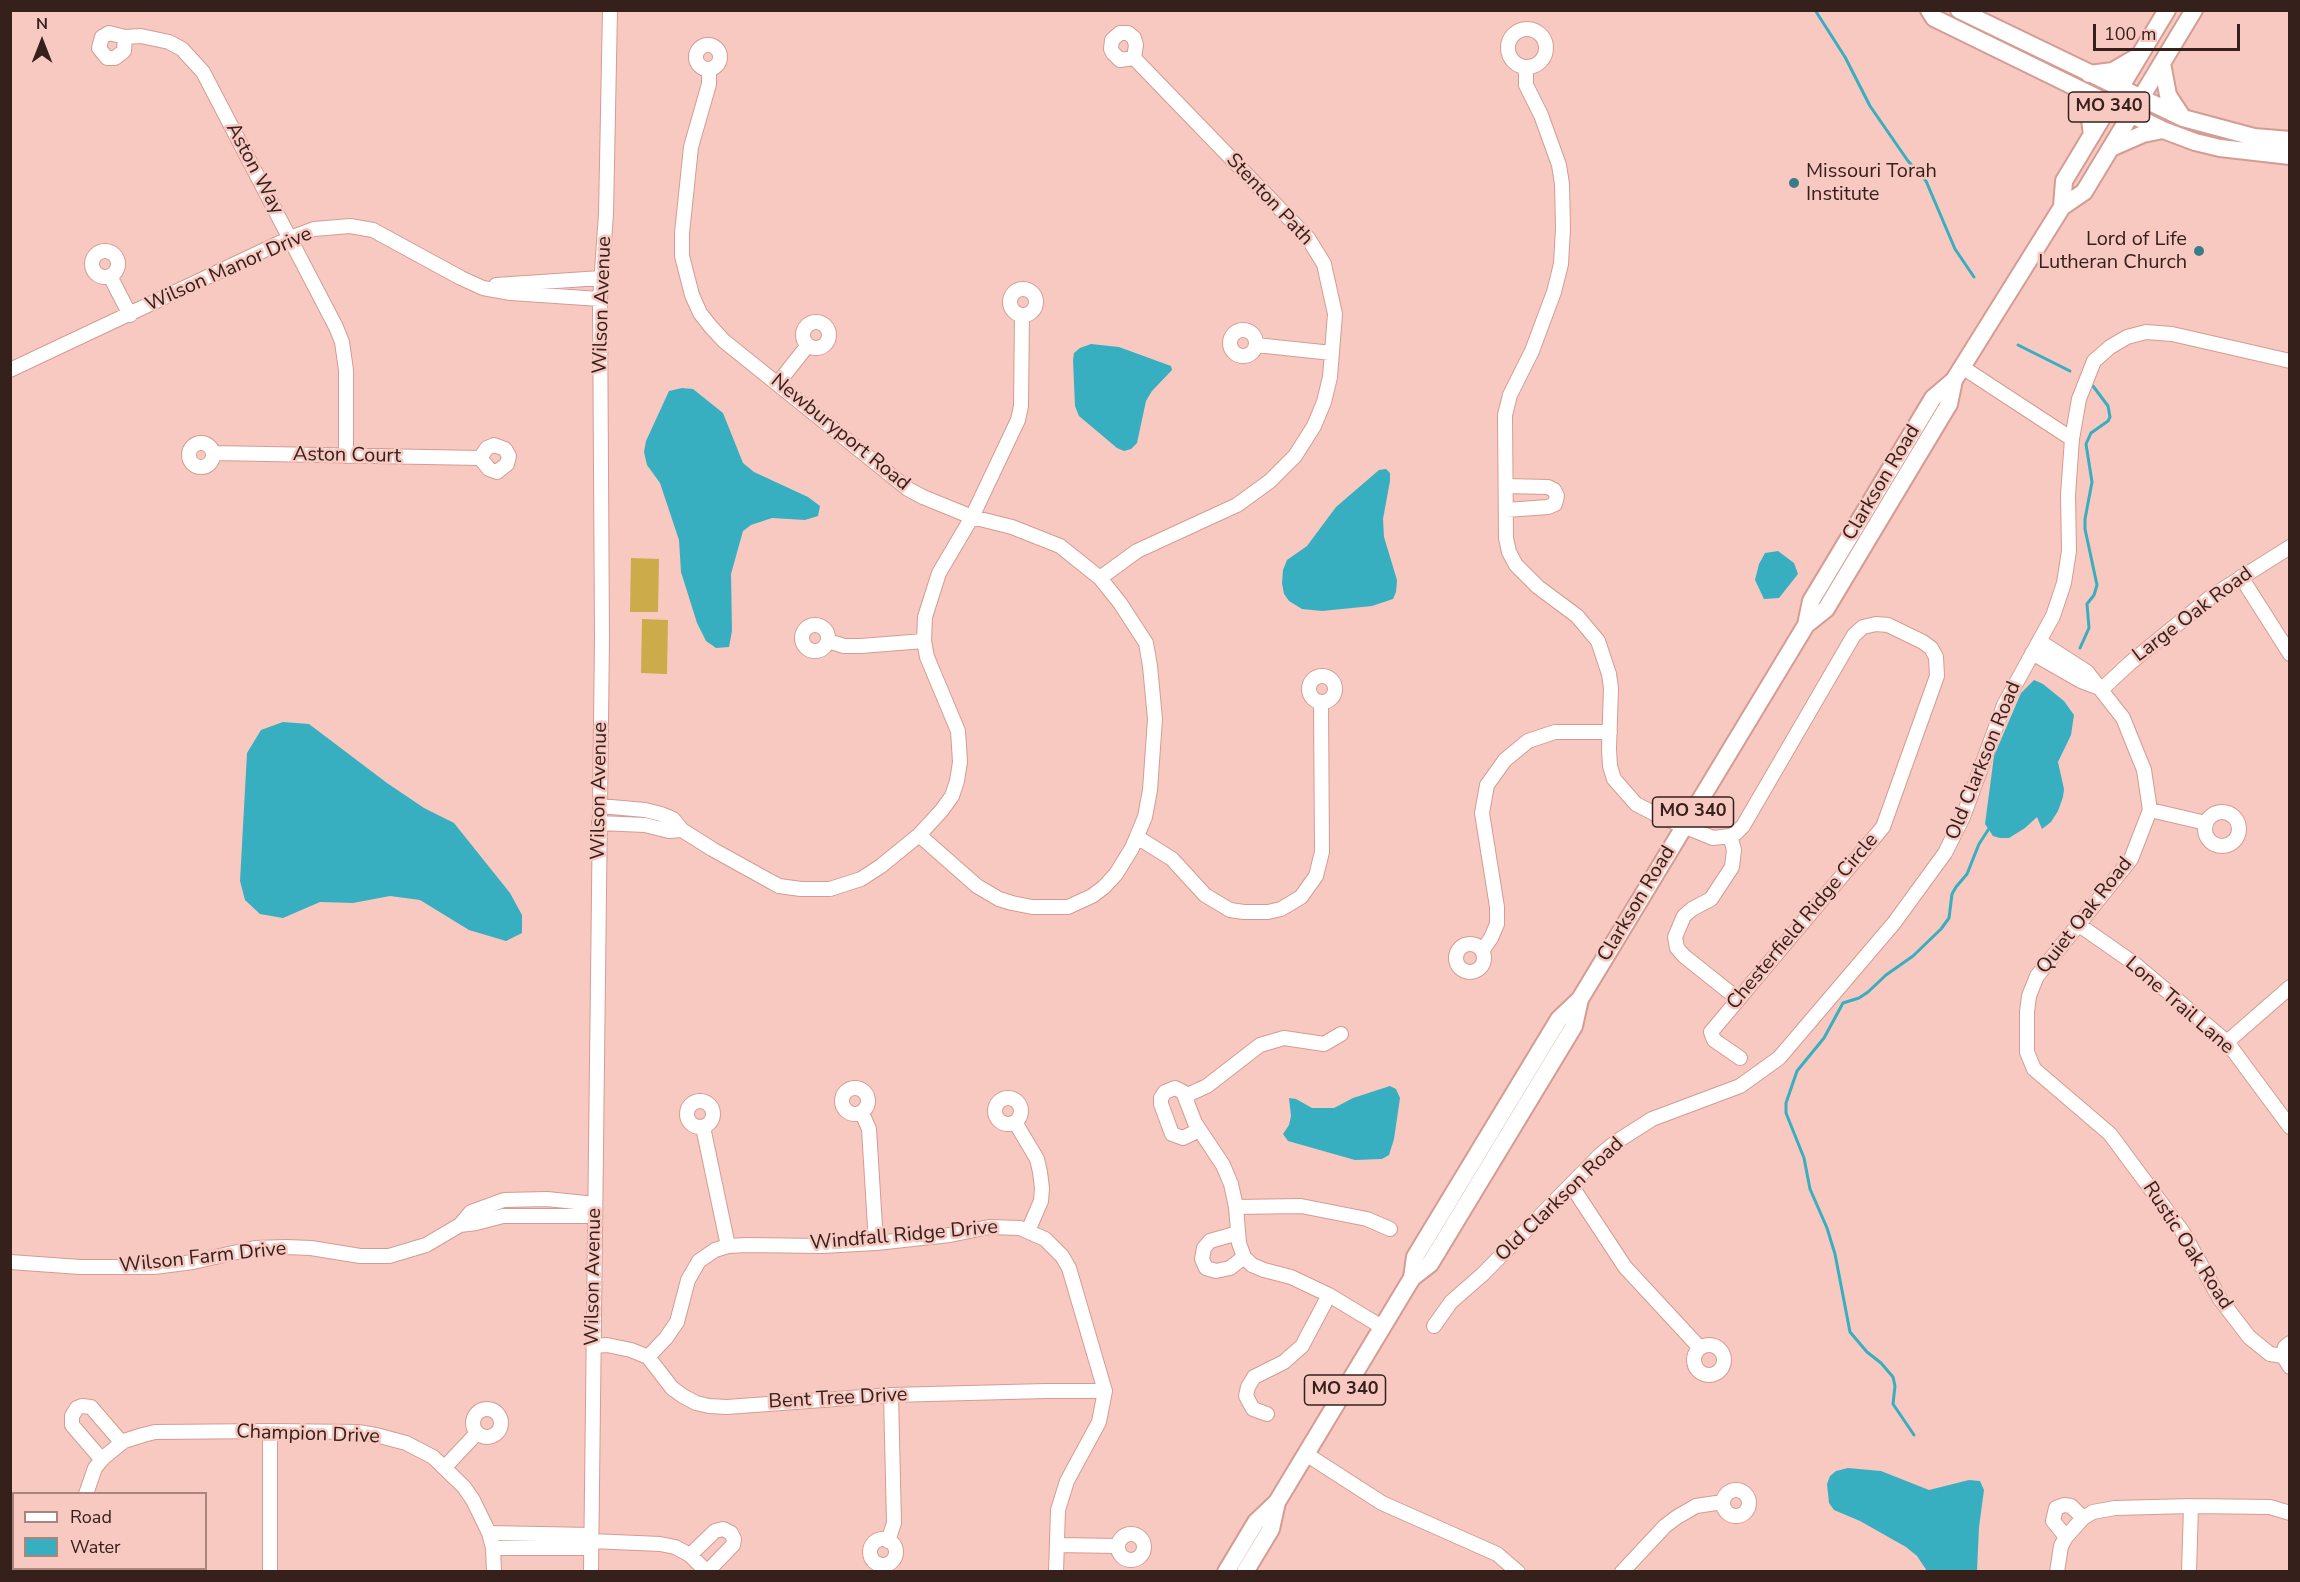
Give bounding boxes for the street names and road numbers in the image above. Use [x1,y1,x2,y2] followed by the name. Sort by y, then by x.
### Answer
[2068,92,2150,122] road number: MO 340
[220,119,288,219] street label: Aston Way
[1220,149,1318,251] street label: Stenton Path
[142,223,316,317] street label: Wilson Manor Drive
[589,236,617,374] street label: Wilson Avenue
[766,369,914,497] street label: Newburyport Road
[1838,421,1926,545] street label: Clarkson Road
[293,443,401,469] street label: Aston Court
[2128,562,2258,668] street label: Large Oak Road
[1941,678,2027,844] street label: Old Clarkson Road
[587,722,613,860] street label: Wilson Avenue
[1652,797,1734,827] road number: MO 340
[1722,829,1884,1015] street label: Chesterfield Ridge Circle
[1593,842,1681,966] street label: Clarkson Road
[2032,853,2138,979] street label: Quiet Oak Road
[2120,952,2238,1060] street label: Lone Trail Lane
[1491,1133,1629,1267] street label: Old Clarkson Road
[2137,1177,2237,1315] street label: Rustic Oak Road
[581,1208,607,1346] street label: Wilson Avenue
[809,1216,999,1256] street label: Windfall Ridge Drive
[118,1237,288,1279] street label: Wilson Farm Drive
[1304,1375,1386,1405] road number: MO 340
[768,1383,908,1415] street label: Bent Tree Drive
[236,1420,380,1450] street label: Champion Drive

